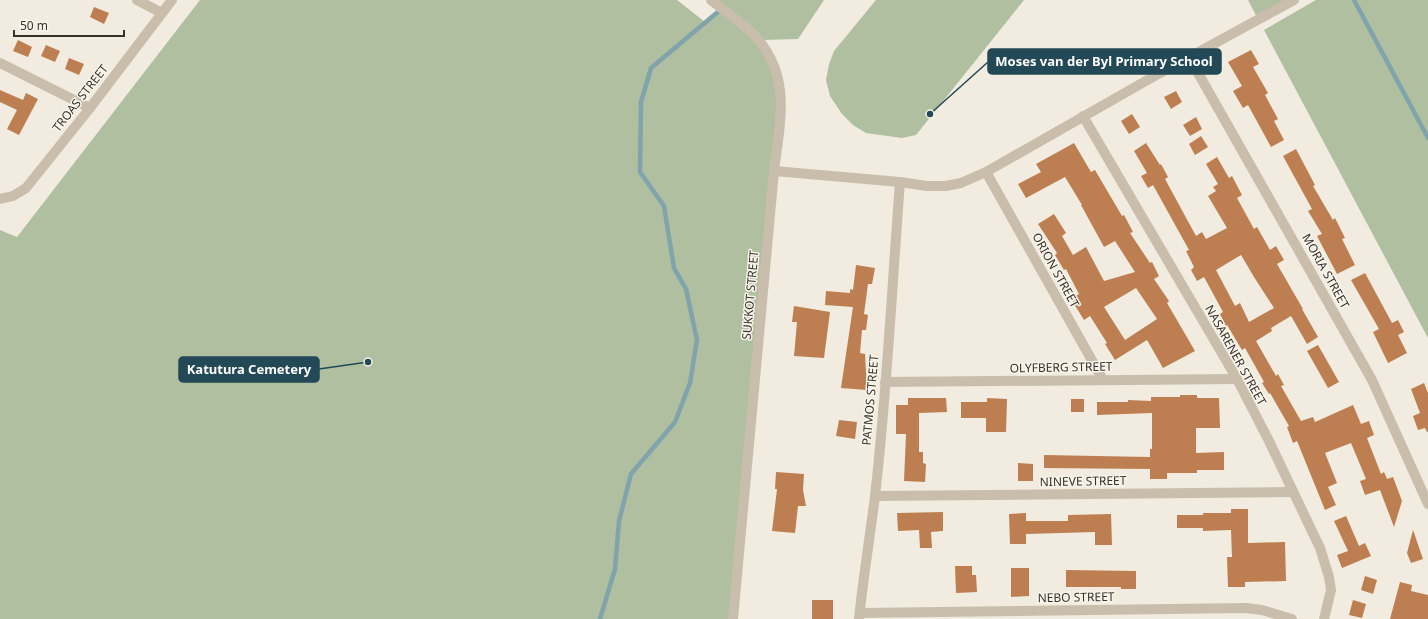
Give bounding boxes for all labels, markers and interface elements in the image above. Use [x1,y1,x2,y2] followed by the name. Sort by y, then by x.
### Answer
[14,12,124,38] scale bar
[20,17,48,34] text: 50 m
[988,49,1221,74] callout: Moses van der Byl Primary School
[995,52,1213,70] text: Moses van der Byl Primary School
[48,60,112,135] street label: TROAS STREET
[1028,229,1084,311] street label: ORION STREET
[1298,230,1354,312] street label: MORIA STREET
[738,249,762,340] street label: SUKKOT STREET
[1201,302,1271,409] street label: NASARENER STREET
[858,354,882,446] street label: PATMOS STREET
[179,357,319,382] callout: Katutura Cemetery
[1009,358,1113,376] street label: OLYFBERG STREET
[187,360,312,378] text: Katutura Cemetery
[1039,472,1127,490] street label: NINEVE STREET
[1037,588,1115,606] street label: NEBO STREET

